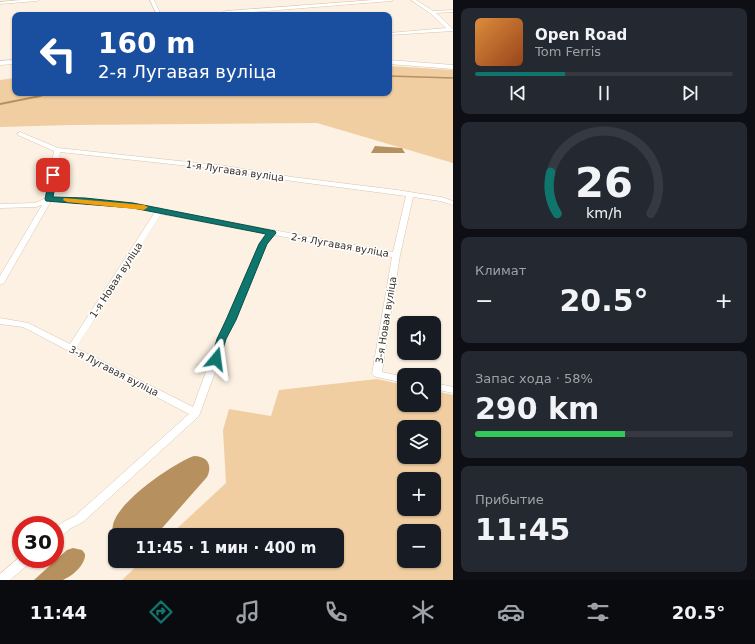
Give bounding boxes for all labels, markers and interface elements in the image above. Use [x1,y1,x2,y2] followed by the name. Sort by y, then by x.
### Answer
[535,26,627,44] text: Open Road
[98,27,195,60] text: 160 m
[32,28,84,80] icon: left
[535,44,601,59] text: Tom Ferris
[98,61,276,82] text: 2-я Лугавая вуліца
[507,82,529,104] icon: previous
[593,82,615,104] icon: pause
[679,82,701,104] icon: next
[575,157,633,206] text: 26
[36,158,70,192] pin
[185,159,285,183] street label: 1-я Лугавая вуліца
[42,164,64,186] icon: arrive
[586,204,622,220] text: km/h
[290,231,390,259] street label: 2-я Лугавая вуліца
[87,240,145,320] street label: 1-я Новая вуліца
[475,263,526,278] text: Климат
[374,276,398,364] street label: 3-я Новая вуліца
[559,283,649,318] text: 20.5°
[475,288,493,313] text: −
[715,288,733,313] text: +
[397,316,441,568] map controls
[397,316,441,360] button: sound
[195,338,237,380] position arrow
[67,344,161,398] street label: 3-я Лугавая вуліца
[397,368,441,412] button: search
[475,371,593,386] text: Запас хода · 58%
[475,391,599,426] text: 290 km
[397,420,441,464] button: layers
[397,472,441,516] button: +
[475,492,544,507] text: Прибытие
[475,512,571,547] text: 11:45
[12,516,64,568] speed limit sign: 30
[397,524,441,568] button: −
[136,539,317,557] text: 11:45 · 1 мин · 400 m
[147,598,175,626] icon: directions
[234,598,262,626] icon: music
[322,598,350,626] icon: phone
[409,598,437,626] icon: climate
[497,598,525,626] icon: car
[584,598,612,626] icon: filters
[30,602,87,623] text: 11:44
[672,602,725,623] text: 20.5°

